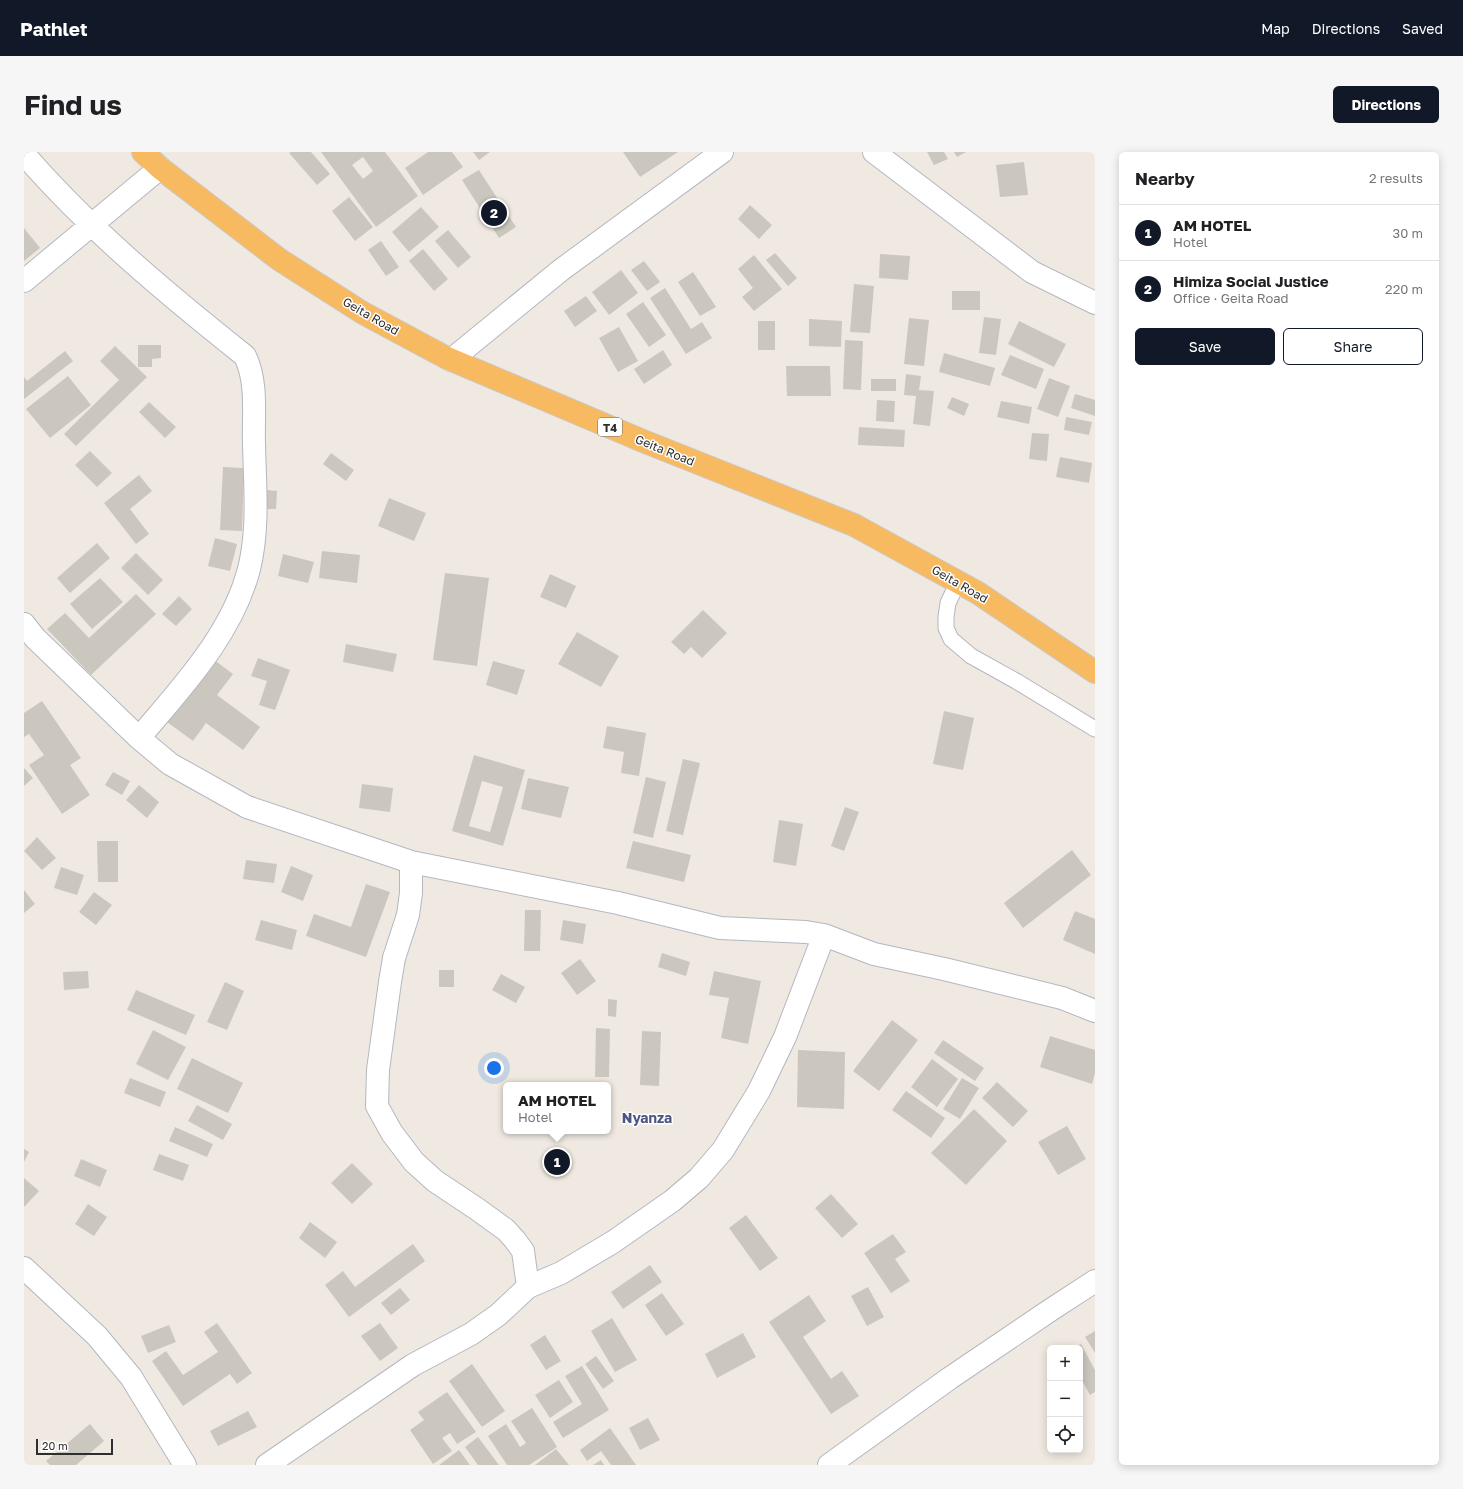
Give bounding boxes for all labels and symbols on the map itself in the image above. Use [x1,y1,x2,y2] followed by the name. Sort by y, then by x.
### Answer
[481,198,507,228] pin: 2
[340,294,402,338] street label: Geita Road
[598,418,622,436] road number: T4
[633,431,697,469] street label: Geita Road
[929,562,991,606] street label: Geita Road
[484,1058,504,1078] your location
[622,1109,672,1126] district label: Nyanza
[544,1147,570,1177] pin: 1
[36,1437,113,1456] scale bar

